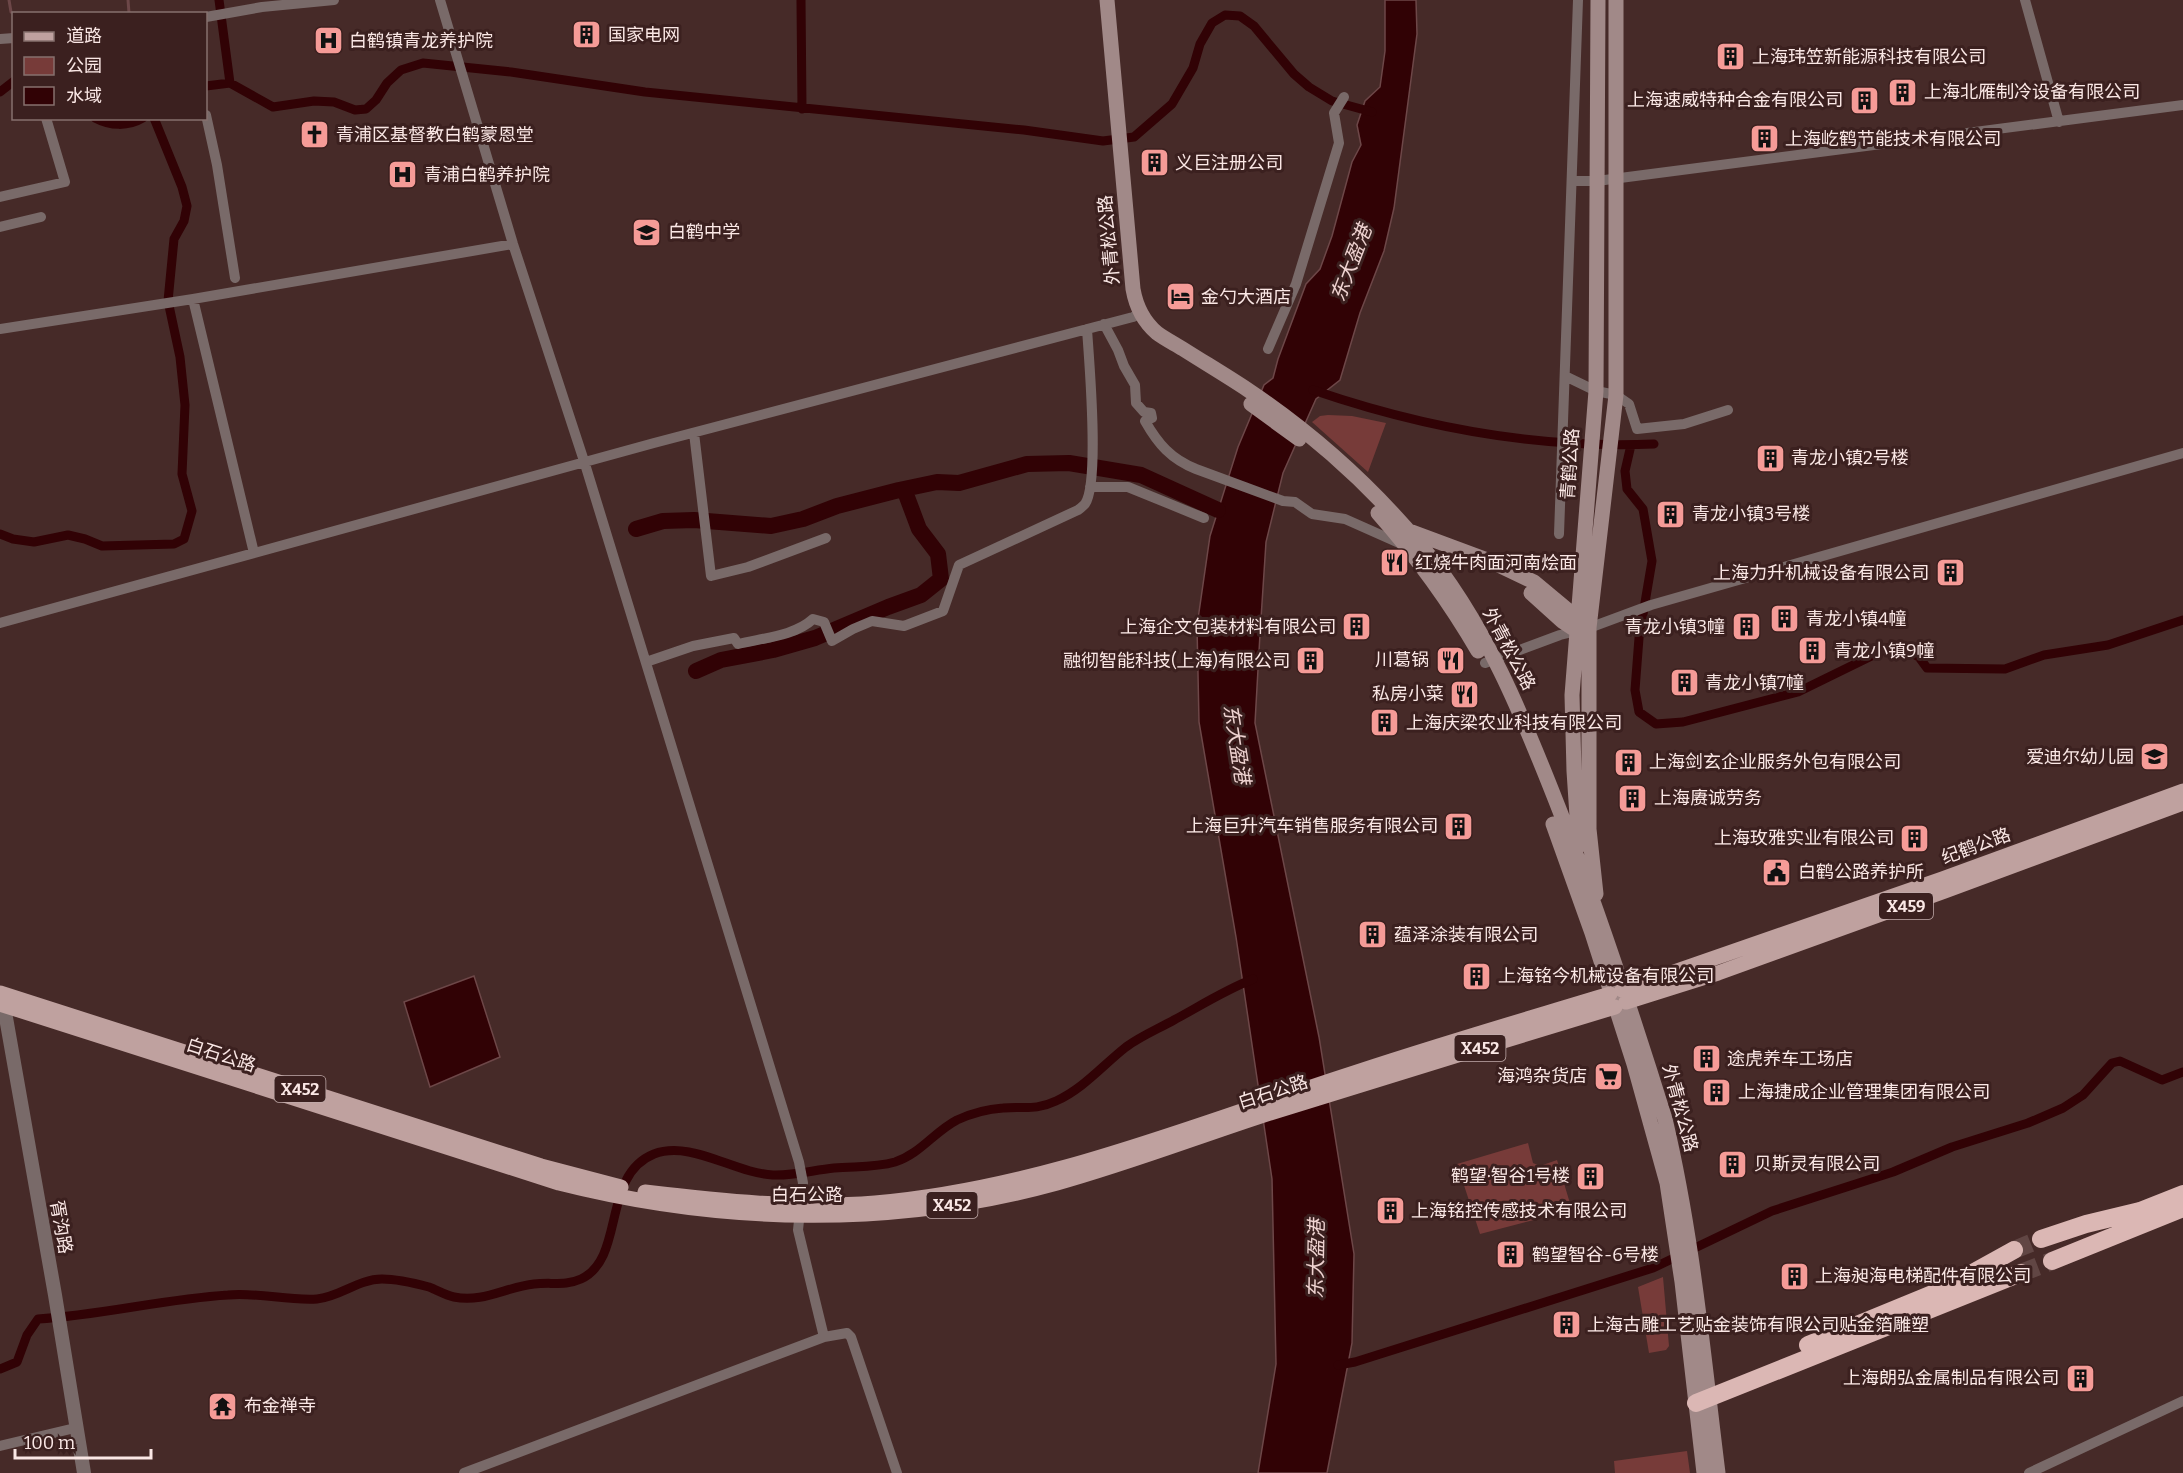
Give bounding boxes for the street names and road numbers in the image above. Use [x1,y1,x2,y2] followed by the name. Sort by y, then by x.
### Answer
[1094,194,1124,286] street label: 外青松公路
[1557,427,1583,501] street label: 青鹤公路
[1478,604,1540,694] street label: 外青松公路
[1938,823,2014,869] street label: 纪鹤公路
[1879,893,1933,919] road number: X459
[183,1033,259,1077] street label: 白石公路
[1454,1035,1506,1061] road number: X452
[1658,1062,1702,1154] street label: 外青松公路
[1235,1070,1311,1114] street label: 白石公路
[274,1076,326,1102] road number: X452
[771,1184,843,1206] street label: 白石公路
[926,1192,978,1218] road number: X452
[45,1199,77,1255] street label: 胥沟路

